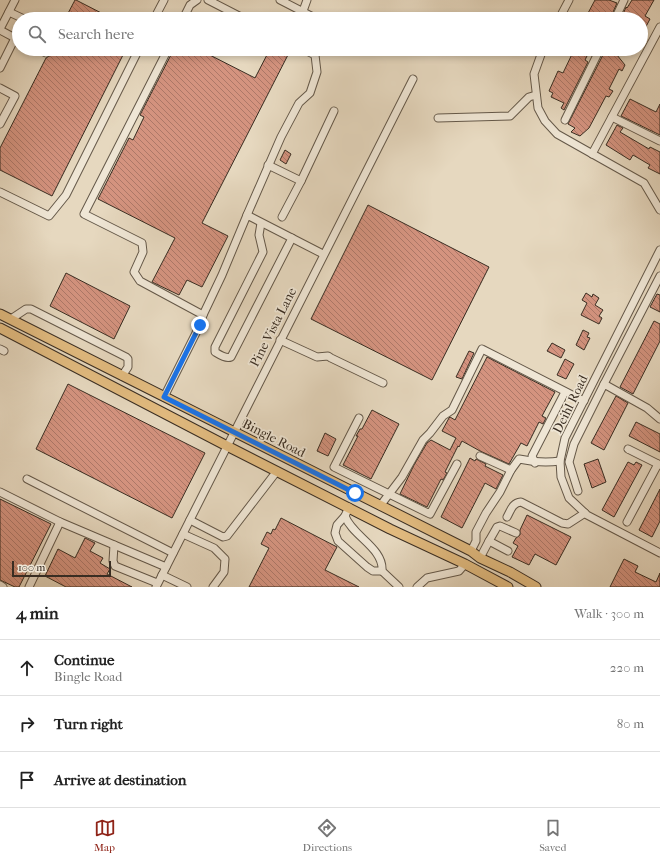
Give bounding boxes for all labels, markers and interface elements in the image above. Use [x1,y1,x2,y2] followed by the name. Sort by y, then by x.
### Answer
[12,12,648,56] search box
[26,23,48,45] icon: search
[58,25,134,43] text: Search here
[247,284,300,369] street label: Pine Vista Lane
[191,316,209,334] route end
[549,372,591,436] street label: Deihl Road
[240,416,309,461] street label: Bingle Road
[346,484,364,502] route start
[12,559,111,578] scale bar
[18,561,46,574] text: 100 m
[16,603,59,623] text: 4 min
[574,606,644,621] text: Walk · 300 m
[54,651,114,669] text: Continue
[16,657,38,679] icon: ahead
[610,660,644,675] text: 220 m
[54,669,122,684] text: Bingle Road
[16,713,38,735] icon: right
[54,715,123,733] text: Turn right
[617,716,644,731] text: 80 m
[16,769,38,791] icon: arrive
[54,771,186,789] text: Arrive at destination
[94,817,116,854] tab: Map
[303,817,352,854] tab: Directions
[539,817,566,854] tab: Saved

